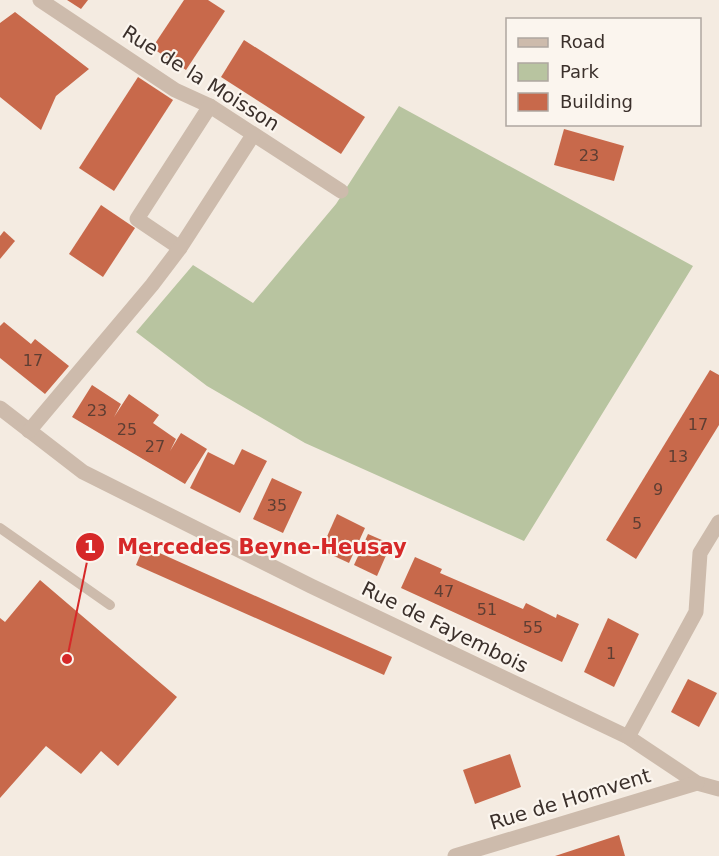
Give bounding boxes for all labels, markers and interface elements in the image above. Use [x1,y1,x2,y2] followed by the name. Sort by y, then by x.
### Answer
[506,18,701,126] legend
[118,20,284,136] street label: Rue de la Moisson
[560,31,605,52] text: Road
[560,61,599,82] text: Park
[560,91,633,112] text: Building
[579,146,599,165] house number: 23
[23,351,43,370] house number: 17
[87,401,107,420] house number: 23
[688,415,708,434] house number: 17
[117,420,137,439] house number: 25
[145,437,165,456] house number: 27
[668,447,688,466] house number: 13
[653,480,663,499] house number: 9
[267,496,287,515] house number: 35
[632,514,642,533] house number: 5
[75,528,419,567] callout: Mercedes Beyne-Heusay
[117,535,407,559] text: Mercedes Beyne-Heusay
[84,536,96,557] text: 1
[358,576,532,678] street label: Rue de Fayembois
[434,582,454,601] house number: 47
[477,600,497,619] house number: 51
[523,618,543,637] house number: 55
[606,644,616,663] house number: 1
[487,763,654,835] street label: Rue de Homvent

